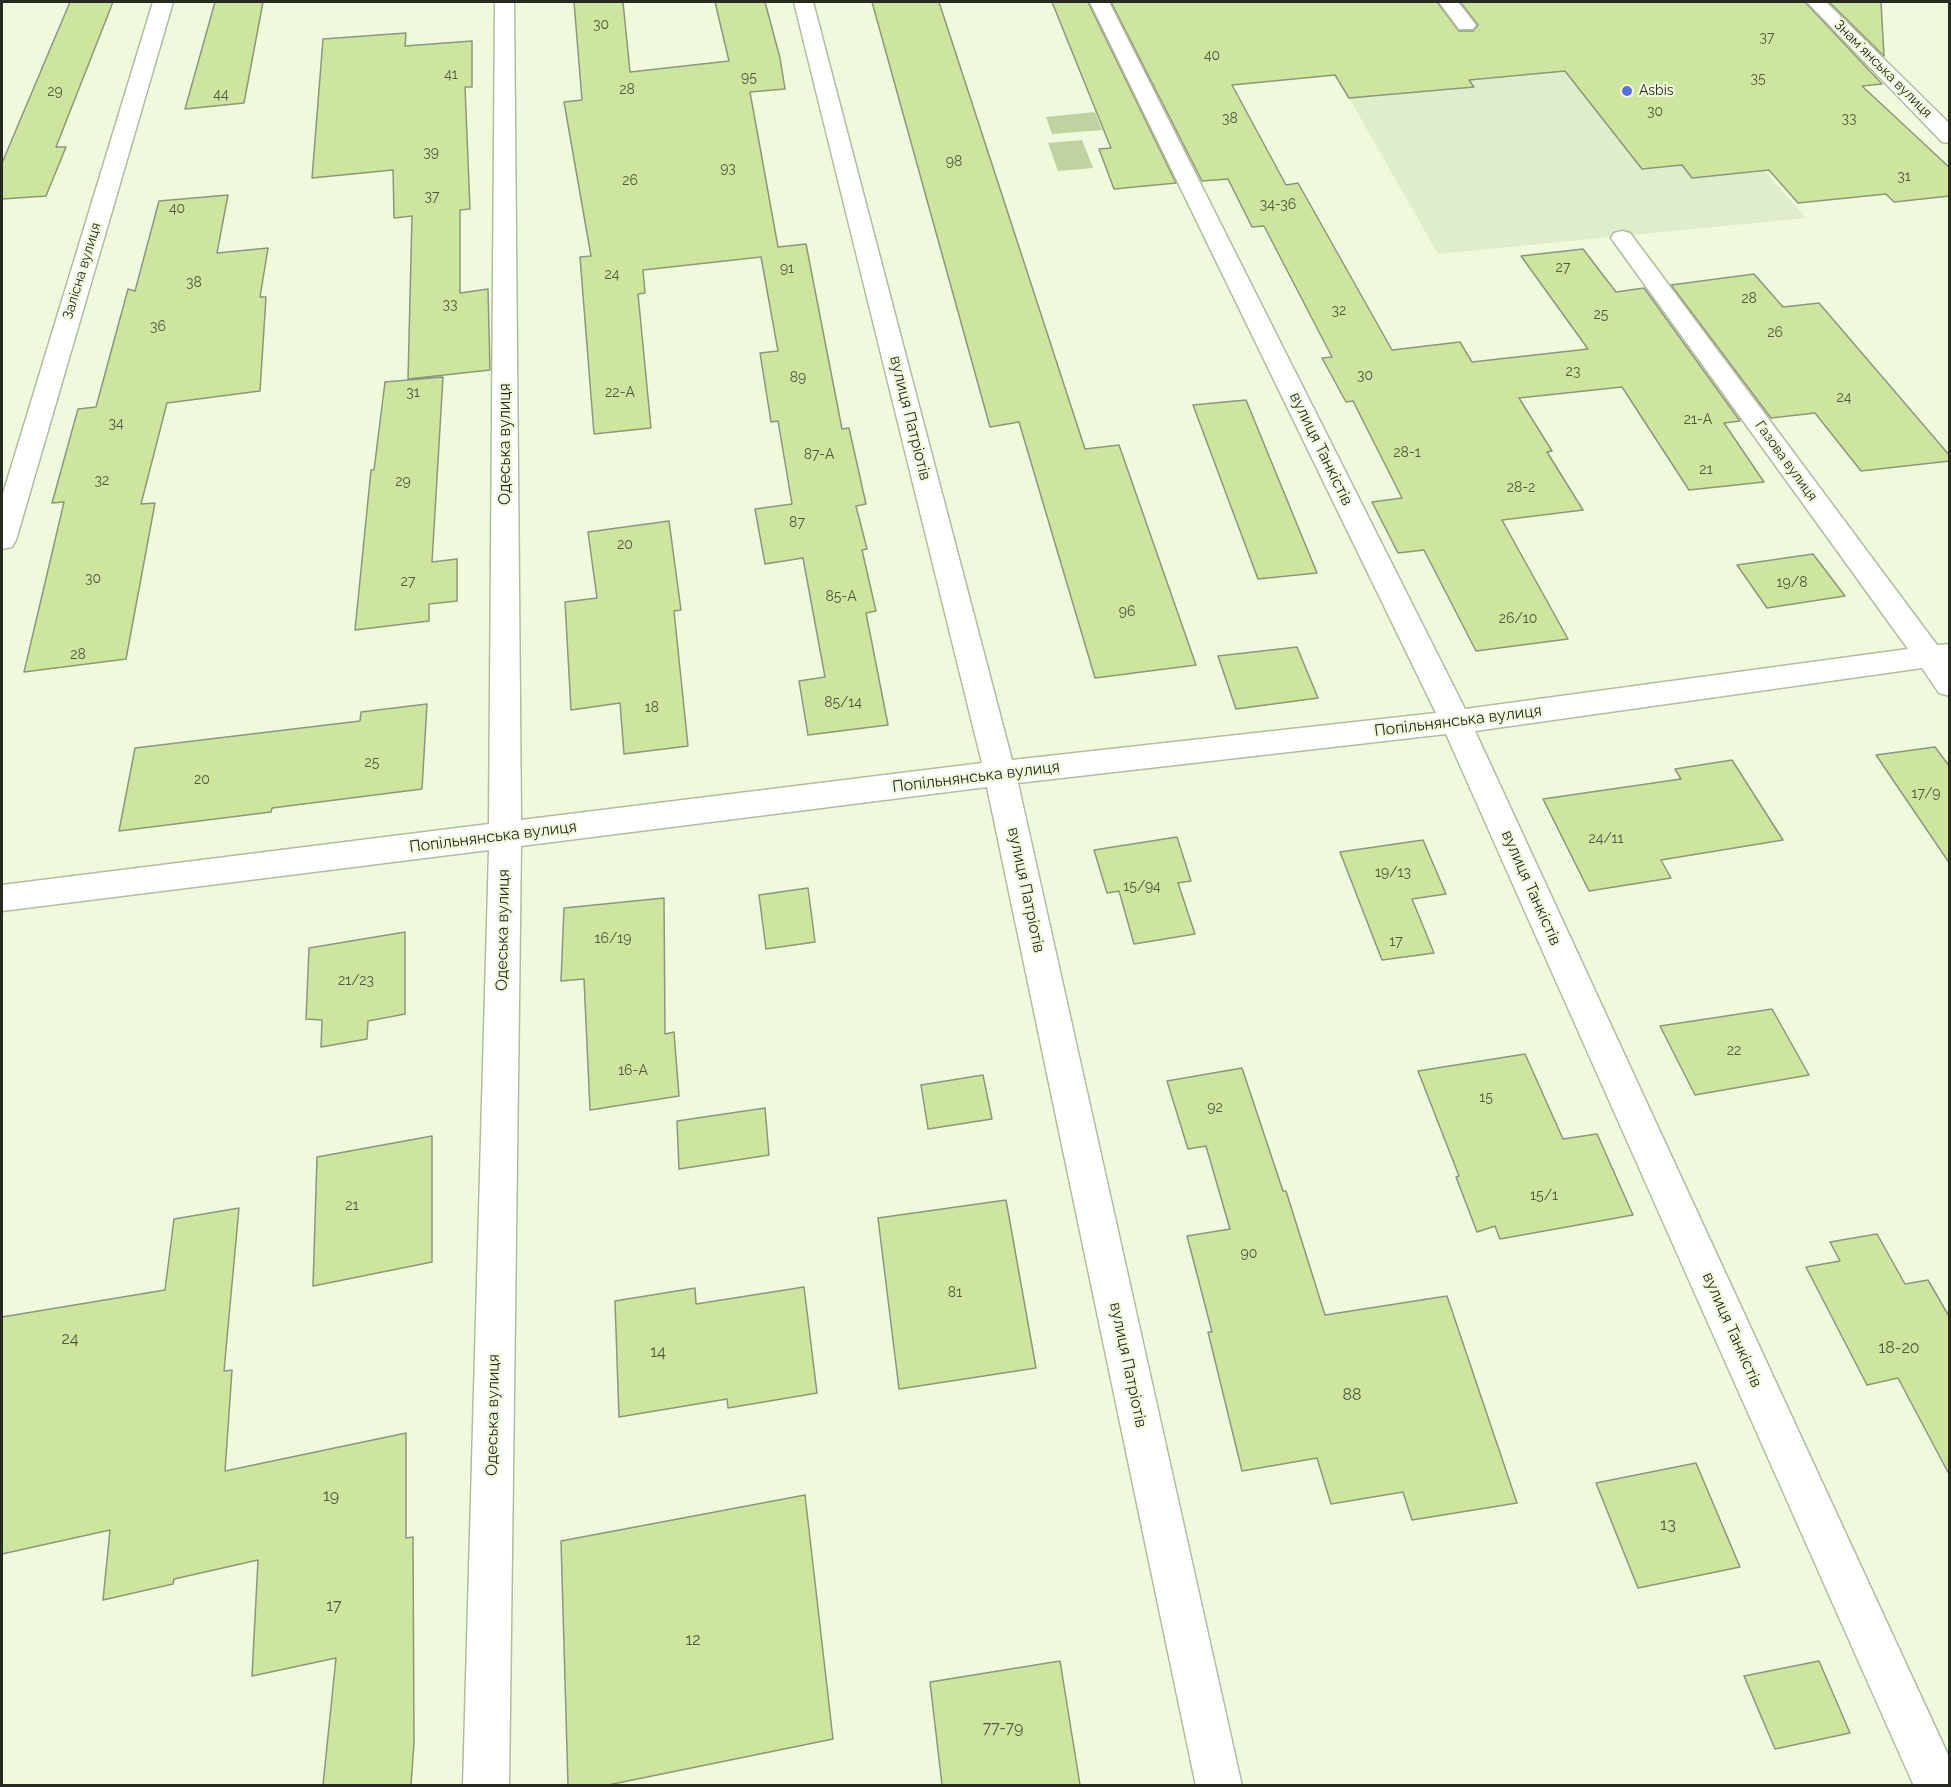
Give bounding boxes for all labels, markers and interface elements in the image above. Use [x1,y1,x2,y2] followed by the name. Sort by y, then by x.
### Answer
[593,17,609,33] house number: 30
[1831,17,1935,121] street label: Знамʼянська вулиця
[1760,30,1774,46] house number: 37
[1204,48,1220,64] house number: 40
[444,67,458,83] house number: 41
[741,70,757,86] house number: 95
[1750,71,1766,87] house number: 35
[619,82,635,98] house number: 28
[1639,83,1674,99] place label: Asbis
[47,84,63,100] house number: 29
[1620,84,1634,98] marker: Asbis
[213,87,229,103] house number: 44
[1647,104,1663,120] house number: 30
[1222,111,1238,127] house number: 38
[1842,111,1856,127] house number: 33
[423,145,439,161] house number: 39
[946,154,962,170] house number: 98
[720,161,736,177] house number: 93
[1897,169,1911,185] house number: 31
[622,173,638,189] house number: 26
[425,189,439,205] house number: 37
[1260,197,1296,213] house number: 34-36
[169,201,185,217] house number: 40
[59,221,105,321] street label: Залісна вулиця
[1556,260,1570,276] house number: 27
[780,261,794,277] house number: 91
[605,267,619,283] house number: 24
[186,275,202,291] house number: 38
[1741,291,1757,307] house number: 28
[443,297,457,313] house number: 33
[1332,303,1346,319] house number: 32
[1594,307,1608,323] house number: 25
[150,319,166,335] house number: 36
[1767,325,1783,341] house number: 26
[885,354,935,482] street label: вулиця Патріотів
[1566,364,1580,380] house number: 23
[1357,368,1373,384] house number: 30
[790,370,806,386] house number: 89
[495,383,515,505] street label: Одеська вулиця
[406,385,420,401] house number: 31
[605,385,635,401] house number: 22-А
[1285,389,1357,509] street label: вулиця Танкістів
[1837,390,1851,406] house number: 24
[1684,412,1712,428] house number: 21-А
[108,416,124,432] house number: 34
[1751,418,1821,504] street label: Газова вулиця
[1393,445,1421,461] house number: 28-1
[804,447,834,463] house number: 87-А
[1699,462,1713,478] house number: 21
[95,473,109,489] house number: 32
[395,474,411,490] house number: 29
[1507,480,1535,496] house number: 28-2
[789,515,805,531] house number: 87
[617,537,633,553] house number: 20
[85,571,101,587] house number: 30
[401,574,415,590] house number: 27
[1777,575,1807,591] house number: 19/8
[825,589,857,605] house number: 85-А
[1119,604,1135,620] house number: 96
[1499,611,1537,627] house number: 26/10
[70,647,86,663] house number: 28
[824,695,862,711] house number: 85/14
[645,700,659,716] house number: 18
[1373,701,1543,741] street label: Попільнянська вулиця
[365,755,379,771] house number: 25
[891,757,1061,797] street label: Попільнянська вулиця
[194,772,210,788] house number: 20
[1912,786,1940,802] house number: 17/9
[408,817,578,857] street label: Попільнянська вулиця
[1003,826,1049,954] street label: вулиця Патріотів
[1497,828,1565,948] street label: вулиця Танкістів
[1588,831,1624,847] house number: 24/11
[1375,865,1411,881] house number: 19/13
[492,869,514,991] street label: Одеська вулиця
[1123,879,1161,895] house number: 15/94
[595,931,631,947] house number: 16/19
[1389,934,1403,950] house number: 17
[338,973,374,989] house number: 21/23
[1727,1043,1741,1059] house number: 22
[618,1063,648,1079] house number: 16-А
[1479,1090,1493,1106] house number: 15
[1207,1100,1223,1116] house number: 92
[1530,1188,1558,1204] house number: 15/1
[345,1198,359,1214] house number: 21
[1241,1246,1257,1262] house number: 90
[1698,1270,1766,1390] street label: вулиця Танкістів
[948,1285,962,1301] house number: 81
[1105,1301,1151,1429] street label: вулиця Патріотів
[61,1329,79,1349] house number: 24
[1878,1338,1920,1358] house number: 18-20
[650,1342,666,1362] house number: 14
[482,1354,504,1476] street label: Одеська вулиця
[1343,1385,1361,1405] house number: 88
[323,1486,339,1506] house number: 19
[1660,1515,1676,1535] house number: 13
[326,1596,342,1616] house number: 17
[685,1630,701,1650] house number: 12
[983,1718,1023,1738] house number: 77-79

